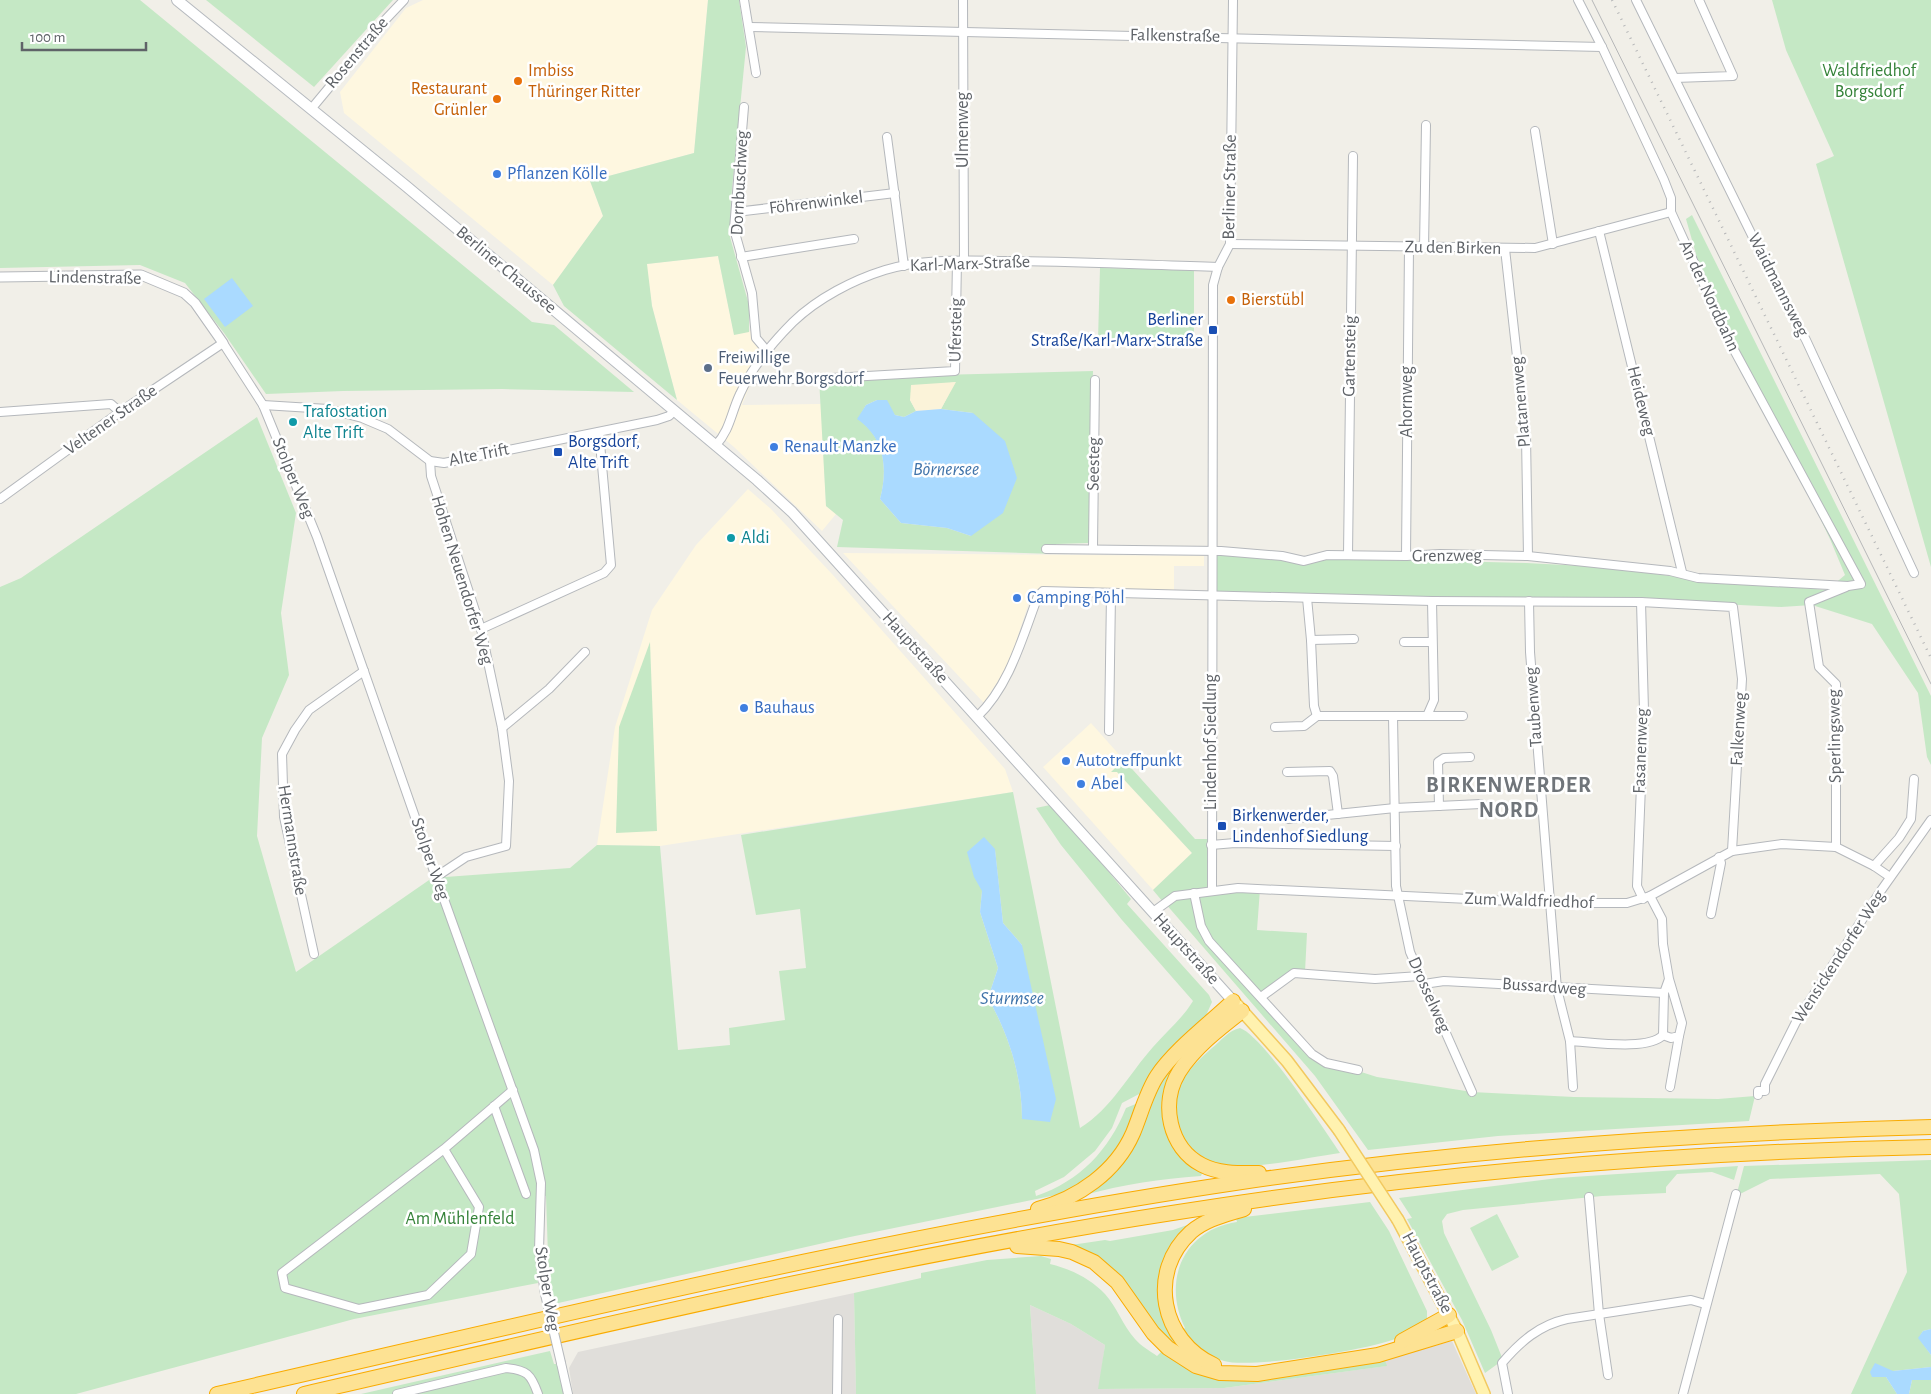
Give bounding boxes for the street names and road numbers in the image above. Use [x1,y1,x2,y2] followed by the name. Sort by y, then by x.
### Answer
[322,14,392,92] street label: Rosenstraße
[1130,26,1220,46] street label: Falkenstraße
[954,92,972,168] street label: Ulmenweg
[728,130,752,236] street label: Dornbuschweg
[1220,134,1240,240] street label: Berliner Straße
[768,188,864,218] street label: Föhrenwinkel
[452,223,560,317] street label: Berliner Chaussee
[1744,230,1812,340] street label: Waidmannsweg
[1405,238,1501,258] street label: Zu den Birken
[1675,238,1743,354] street label: An der Nordbahn
[910,253,1030,275] street label: Karl-Marx-Straße
[49,268,141,288] street label: Lindenstraße
[946,298,966,362] street label: Ufersteig
[1340,315,1360,397] street label: Gartensteig
[1508,356,1534,448] street label: Platanenweg
[1624,364,1658,438] street label: Heideweg
[1398,366,1416,438] street label: Ahornweg
[61,381,161,459] street label: Veltener Straße
[269,435,317,521] street label: Stolper Weg
[1085,437,1103,491] street label: Seesteg
[447,440,511,470] street label: Alte Trift
[428,493,496,667] street label: Hohen Neuendorfer Weg
[1412,546,1482,566] street label: Grenzweg
[879,609,951,687] street label: Hauptstraße
[1522,666,1546,748] street label: Taubenweg
[1202,674,1220,810] street label: Lindenhof Siedlung
[1825,689,1845,783] street label: Sperlingsweg
[1728,691,1750,766] street label: Falkenweg
[1631,708,1651,794] street label: Fasanenweg
[274,783,310,897] street label: Hermannstraße
[408,816,453,903] street label: Stolper Weg
[1789,887,1889,1027] street label: Wensickendorfer Weg
[1464,890,1595,912] street label: Zum Waldfriedhof
[1150,910,1222,988] street label: Hauptstraße
[1404,954,1454,1036] street label: Drosselweg
[1501,975,1587,999] street label: Bussardweg
[1398,1229,1456,1317] street label: Hauptstraße
[531,1245,563,1333] street label: Stolper Weg

